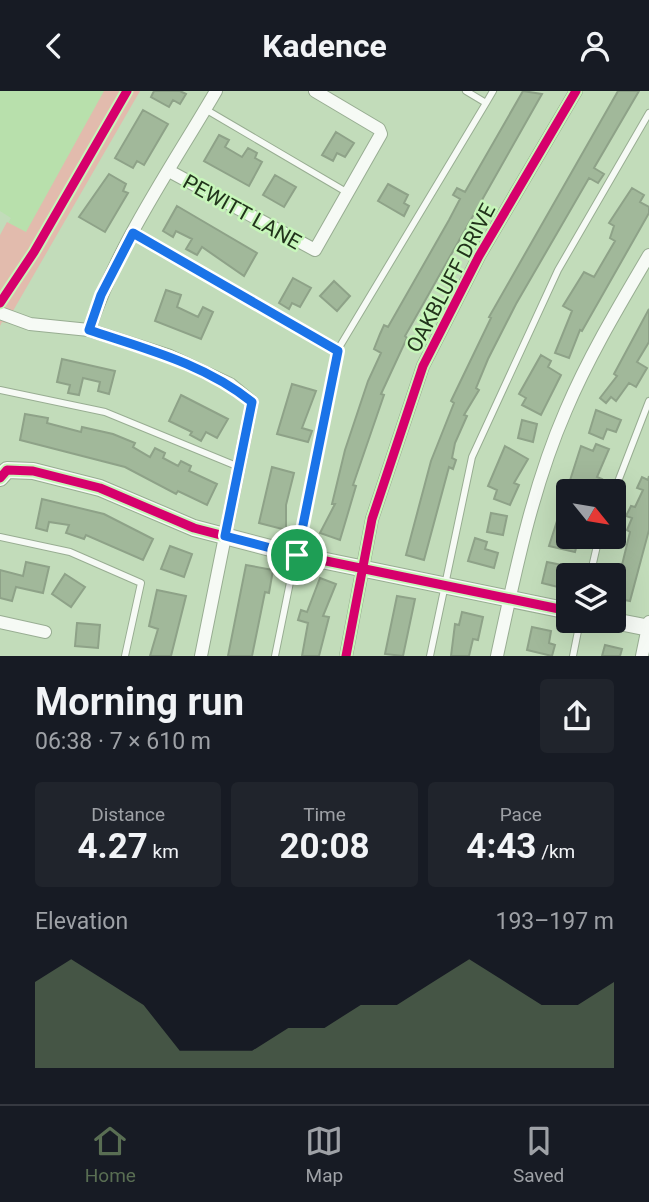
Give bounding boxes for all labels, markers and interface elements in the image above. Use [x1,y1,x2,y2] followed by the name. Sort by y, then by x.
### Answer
[35,27,73,65] icon: back
[262,27,387,65] text: Kadence
[576,27,614,65] icon: person
[179,170,305,254] street label: PEWITT LANE
[402,200,500,356] street label: OAKBLUFF DRIVE
[556,479,626,549] north arrow
[556,479,626,633] map controls
[267,525,327,585] pin
[278,536,316,574] icon: arrive
[556,563,626,633] button: layers
[540,679,614,753] button: share
[35,680,244,724] text: Morning run
[35,728,211,755] text: 06:38 · 7 × 610 m
[91,803,165,826] text: Distance
[303,803,346,826] text: Time
[500,803,542,826] text: Pace
[77,826,148,867] text: 4.27
[279,826,370,867] text: 20:08
[466,826,536,867] text: 4:43
[148,840,179,863] text: km
[536,840,575,863] text: /km
[35,908,128,935] text: Elevation
[495,908,614,935] text: 193–197 m
[85,1122,136,1187] tab: Home
[305,1122,343,1187] tab: Map
[513,1122,564,1187] tab: Saved

